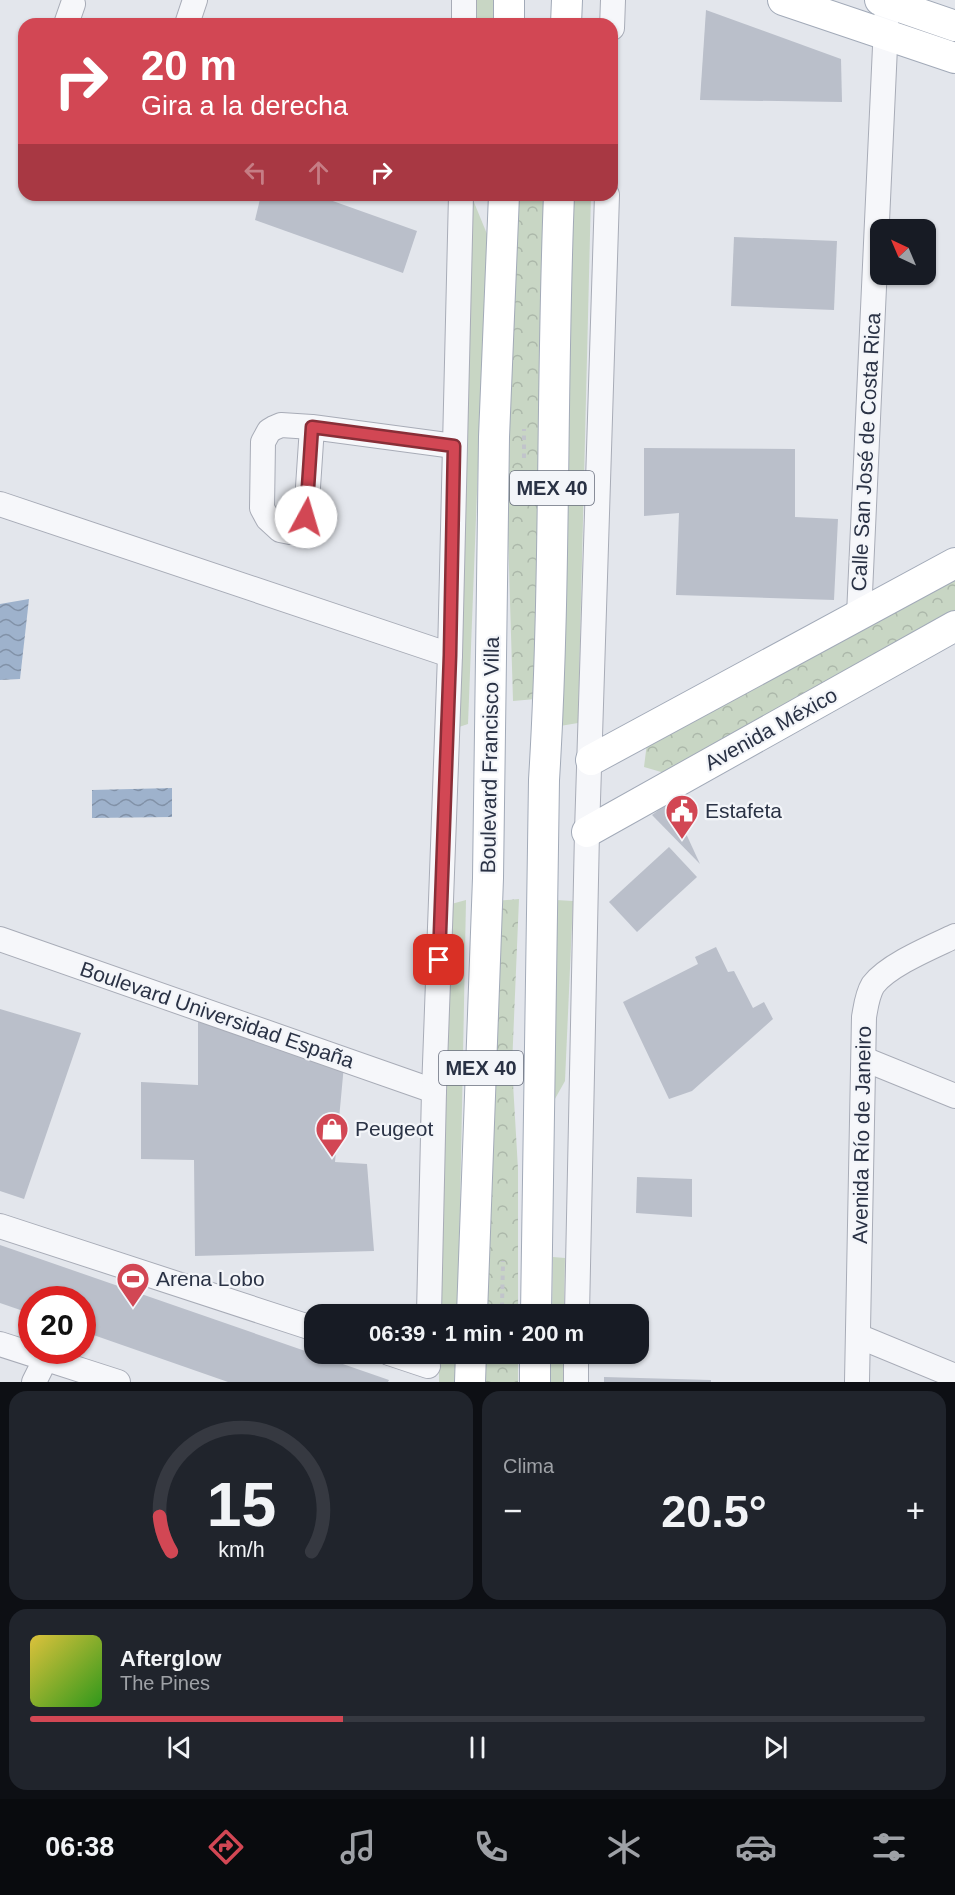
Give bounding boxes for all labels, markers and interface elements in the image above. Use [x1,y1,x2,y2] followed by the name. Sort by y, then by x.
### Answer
[42,42,120,120] icon: right
[141,42,237,89] text: 20 m
[141,91,348,121] text: Gira a la derecha
[239,156,272,189] icon: left
[302,156,335,189] icon: ahead
[365,156,398,189] icon: right
[870,219,936,285] north arrow
[870,219,936,285] map controls
[847,312,884,592] street label: Calle San José de Costa Rica
[510,471,594,505] road number: MEX 40
[274,485,338,549] position arrow
[476,636,503,873] street label: Boulevard Francisco Villa
[701,683,841,774] street label: Avenida México
[664,793,700,840] public building icon: Estafeta
[705,799,782,822] place label: Estafeta
[413,934,464,985] pin
[422,943,455,976] icon: arrive
[77,957,358,1072] street label: Boulevard Universidad España
[848,1026,875,1244] street label: Avenida Río de Janeiro
[439,1051,523,1085] road number: MEX 40
[314,1111,350,1158] shop icon: Peugeot
[355,1117,433,1140] place label: Peugeot
[115,1261,151,1308] sports icon: Arena Lobo
[156,1267,265,1290] place label: Arena Lobo
[18,1286,96,1364] speed limit sign: 20
[369,1321,584,1346] text: 06:39 · 1 min · 200 m
[503,1455,554,1477] text: Clima
[206,1470,276,1539] text: 15
[661,1486,767,1537] text: 20.5°
[503,1492,522,1529] text: −
[906,1492,925,1529] text: +
[218,1539,264,1563] text: km/h
[120,1646,221,1671] text: Afterglow
[120,1672,210,1694] text: The Pines
[163,1731,196,1764] icon: previous
[461,1731,494,1764] icon: pause
[759,1731,792,1764] icon: next
[205,1826,247,1868] icon: directions
[337,1826,379,1868] icon: music
[470,1826,512,1868] icon: phone
[603,1826,645,1868] icon: climate
[735,1826,777,1868] icon: car
[868,1826,910,1868] icon: filters
[45,1832,114,1862] text: 06:38

